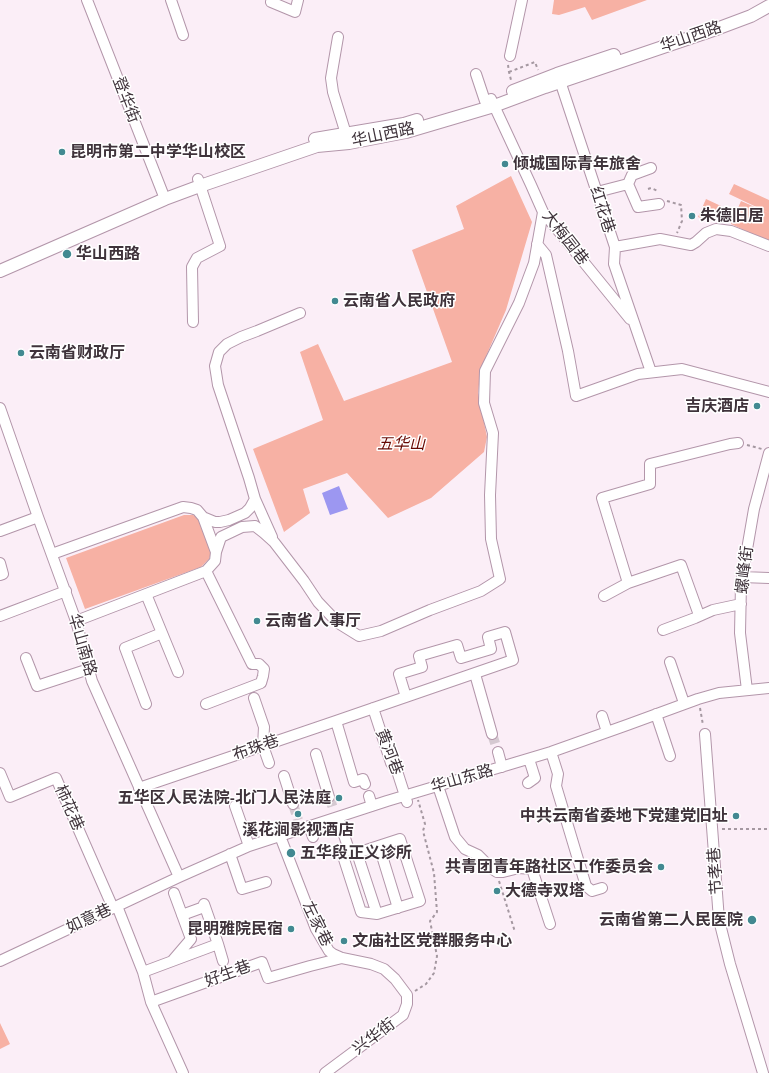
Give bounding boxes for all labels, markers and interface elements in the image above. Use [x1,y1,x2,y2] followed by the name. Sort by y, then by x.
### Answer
[658,18,724,56] street label: 华山西路
[108,74,144,126] street label: 登华街
[350,119,416,151] street label: 华山西路
[70,142,246,162] place label: 昆明市第二中学华山校区
[57,147,67,157] marker: 昆明市第二中学华山校区
[513,154,641,174] place label: 倾城国际青年旅舍
[500,159,510,169] marker: 倾城国际青年旅舍
[585,184,619,236] street label: 红花巷
[700,206,764,226] place label: 朱德旧居
[538,207,592,269] street label: 大梅园巷
[687,211,697,221] marker: 朱德旧居
[76,244,140,264] place label: 华山西路
[61,248,73,260] marker: 华山西路
[343,291,455,311] place label: 云南省人民政府
[330,296,340,306] marker: 云南省人民政府
[29,343,125,363] place label: 云南省财政厅
[16,348,26,358] marker: 云南省财政厅
[685,396,749,416] place label: 吉庆酒店
[752,401,762,411] marker: 吉庆酒店
[377,434,425,454] park label: 五华山
[733,545,757,595] street label: 螺峰街
[265,611,361,631] place label: 云南省人事厅
[64,612,100,678] street label: 华山南路
[252,616,262,626] marker: 云南省人事厅
[371,726,407,778] street label: 黄河巷
[230,731,282,765] street label: 布珠巷
[429,761,495,797] street label: 华山东路
[50,782,88,834] street label: 柿花巷
[118,788,331,808] place label: 五华区人民法院-北门人民法庭
[334,793,344,803] marker: 五华区人民法院-北门人民法庭
[520,806,728,826] place label: 中共云南省委地下党建党旧址
[293,809,303,819] marker: 溪花涧影视酒店
[731,811,741,821] marker: 中共云南省委地下党建党旧址
[242,820,354,840] place label: 溪花涧影视酒店
[300,843,412,863] place label: 五华段正义诊所
[705,846,727,896] street label: 节孝巷
[285,847,297,859] marker: 五华段正义诊所
[445,857,653,877] place label: 共青团青年路社区工作委员会
[656,862,666,872] marker: 共青团青年路社区工作委员会
[505,881,585,901] place label: 大德寺双塔
[492,886,502,896] marker: 大德寺双塔
[298,898,336,950] street label: 左家巷
[63,900,115,938] street label: 如意巷
[599,910,743,930] place label: 云南省第二人民医院
[746,914,758,926] marker: 云南省第二人民医院
[187,919,283,939] place label: 昆明雅院民宿
[286,924,296,934] marker: 昆明雅院民宿
[352,931,512,951] place label: 文庙社区党群服务中心
[339,936,349,946] marker: 文庙社区党群服务中心
[202,957,254,991] street label: 好生巷
[349,1015,399,1059] street label: 兴华街

